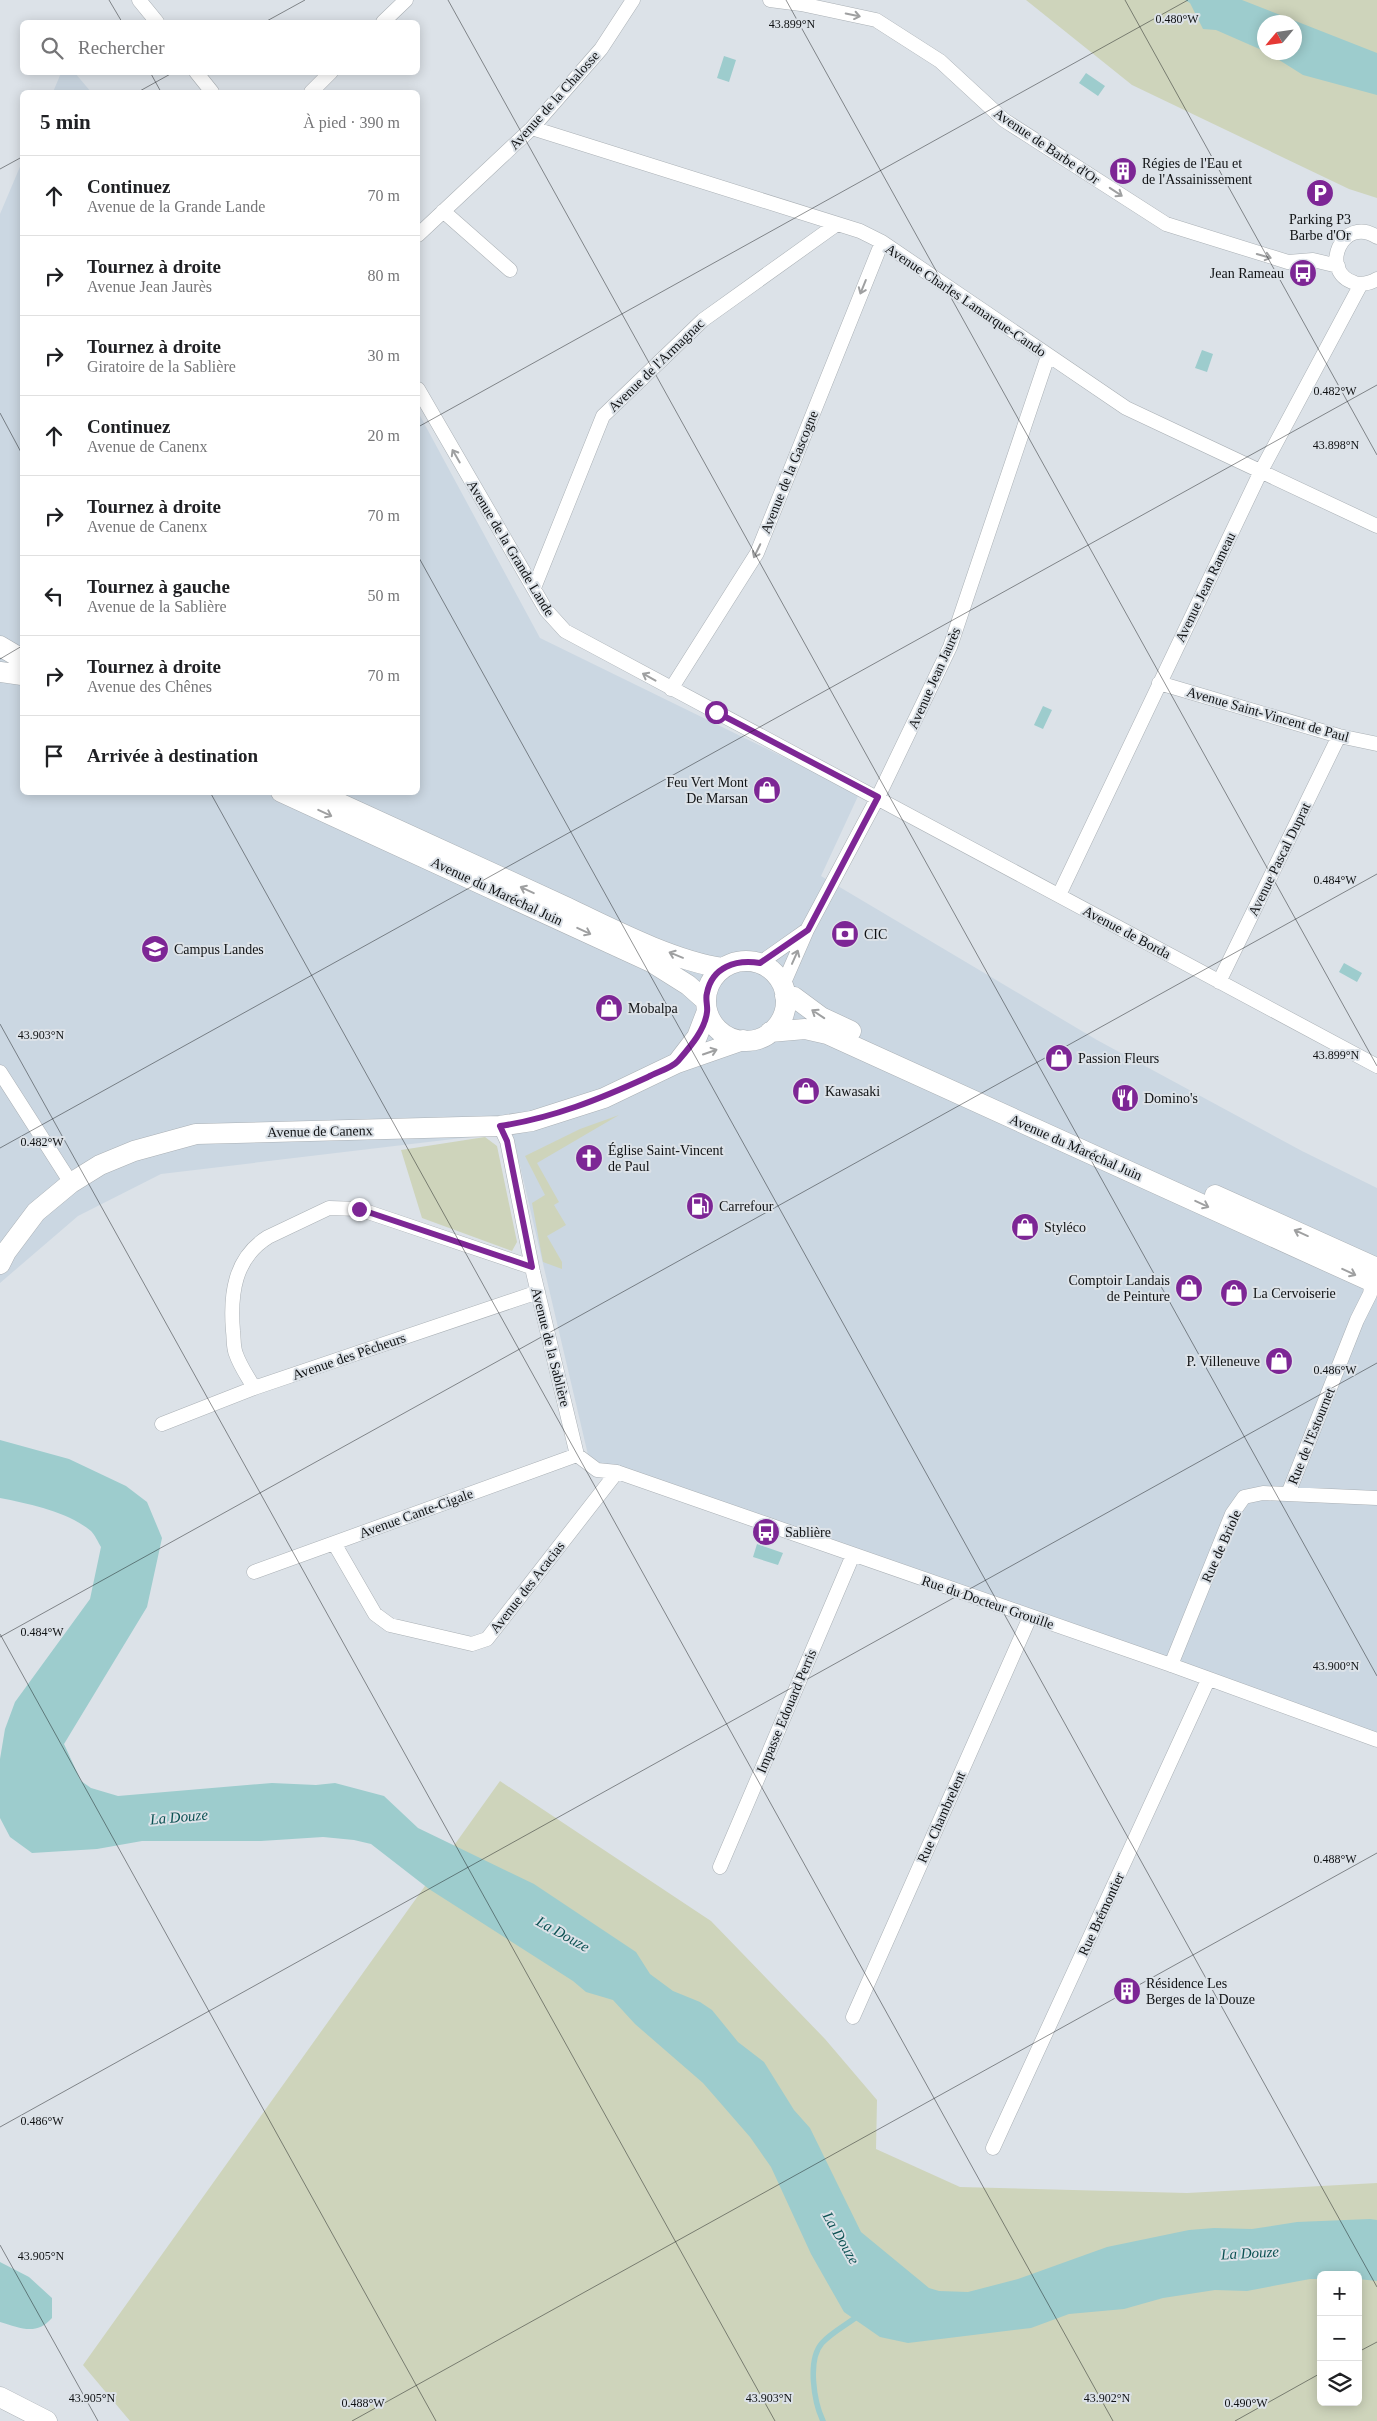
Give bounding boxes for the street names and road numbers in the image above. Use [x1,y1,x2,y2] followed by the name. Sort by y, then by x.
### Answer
[506,48,602,152] street label: Avenue de la Chalosse
[991,106,1103,187] street label: Avenue de Barbe d'Or
[883,241,1049,360] street label: Avenue Charles Lamarque-Cando
[605,316,707,415] street label: Avenue de l'Armagnac
[758,408,821,536] street label: Avenue de la Gascogne
[464,478,557,619] street label: Avenue de la Grande Lande
[1172,530,1239,645] street label: Avenue Jean Rameau
[905,625,964,731] street label: Avenue Jean Jaurès
[1185,684,1351,745] street label: Avenue Saint-Vincent de Paul
[1245,800,1313,918] street label: Avenue Pascal Duprat
[429,854,565,929] street label: Avenue du Maréchal Juin
[1080,903,1174,962] street label: Avenue de Borda
[1007,1111,1144,1183] street label: Avenue du Maréchal Juin
[267,1123,373,1140] street label: Avenue de Canenx
[528,1286,573,1408] street label: Avenue de la Sablière
[291,1330,408,1383] street label: Avenue des Pêcheurs
[1285,1386,1338,1487] street label: Rue de l'Estournet
[357,1486,475,1541] street label: Avenue Cante-Cigale
[1199,1508,1244,1585] street label: Rue de Briole
[487,1539,568,1636] street label: Avenue des Acacias
[920,1573,1056,1632] street label: Rue du Docteur Grouille
[754,1647,819,1775] street label: Impasse Edouard Perris
[915,1769,968,1865] street label: Rue Chambrelent
[1076,1870,1127,1958] street label: Rue Brémontier

